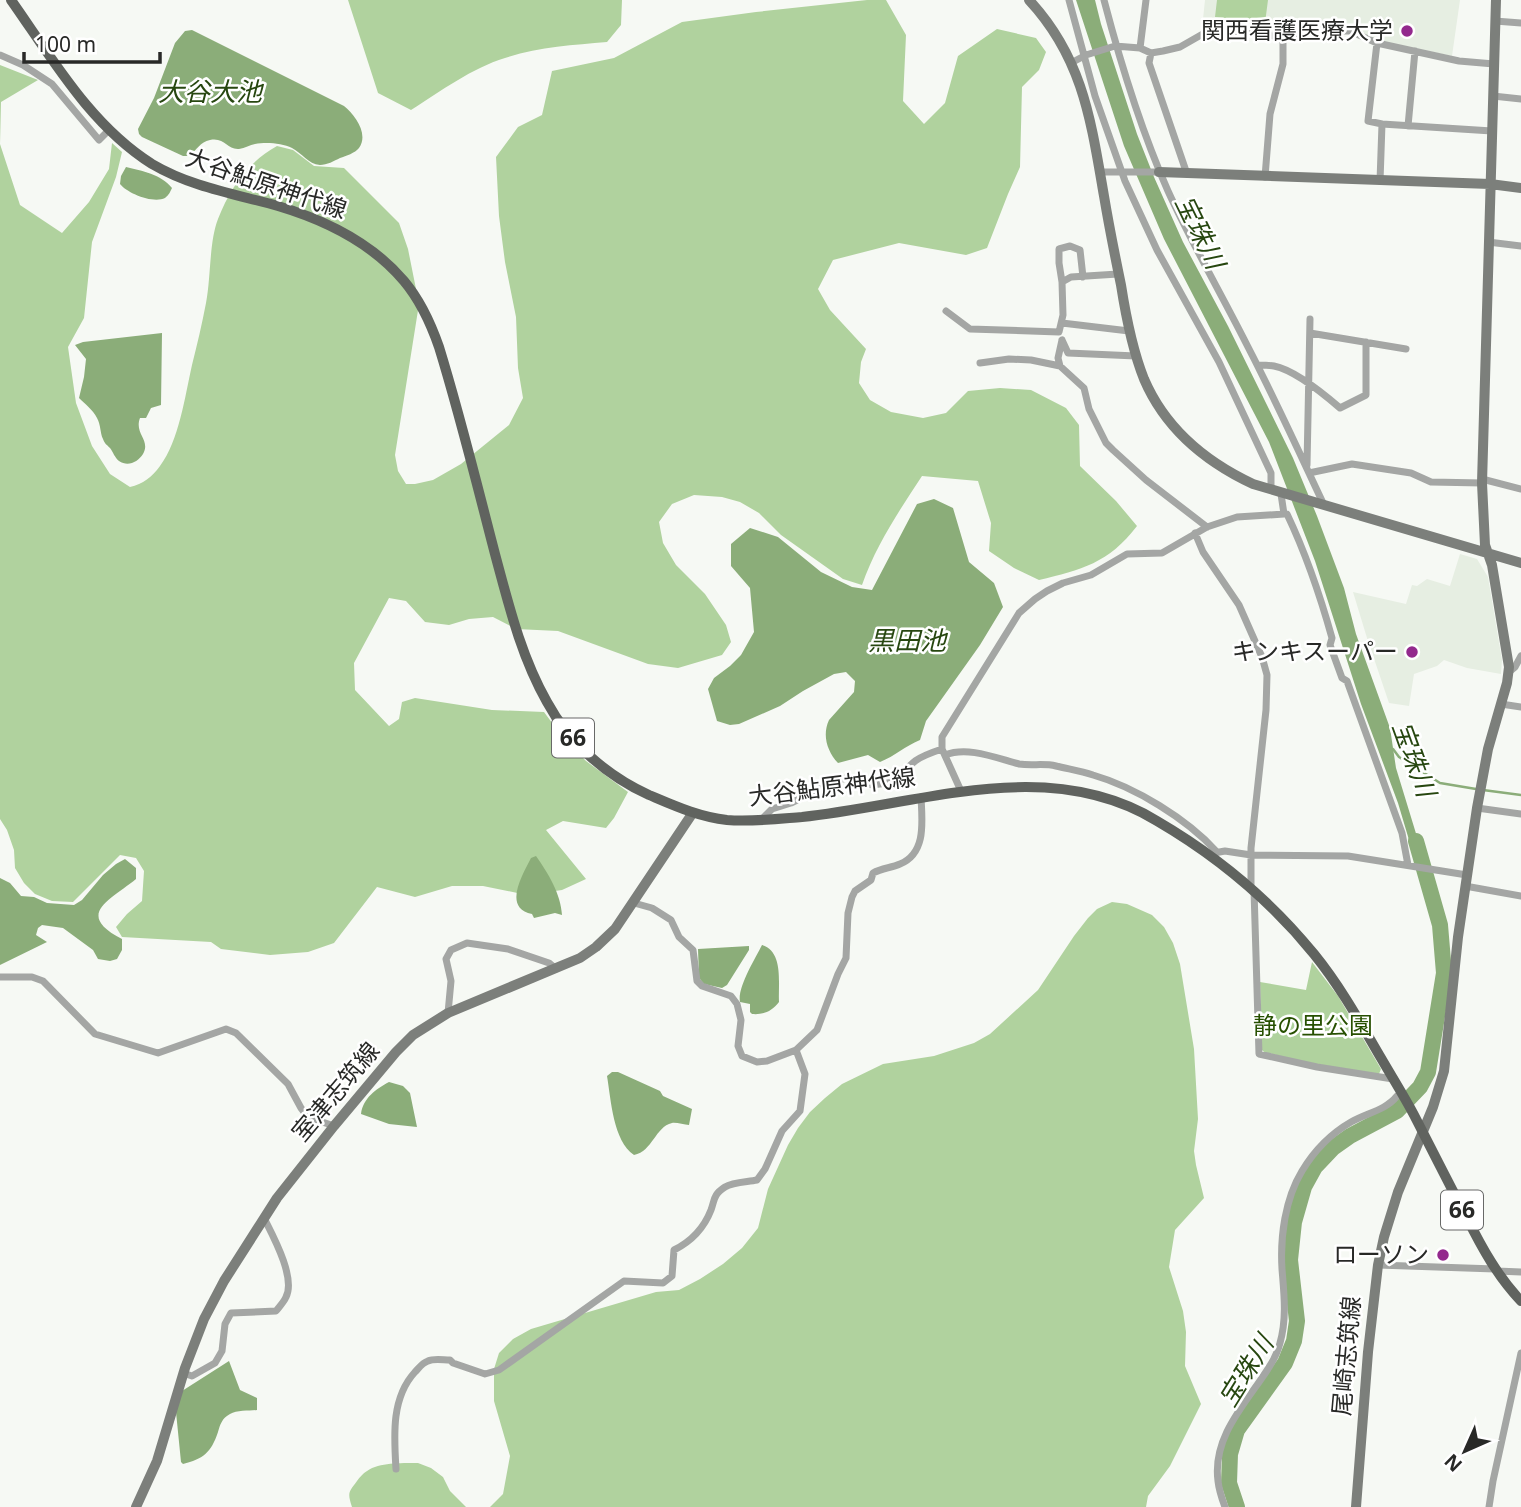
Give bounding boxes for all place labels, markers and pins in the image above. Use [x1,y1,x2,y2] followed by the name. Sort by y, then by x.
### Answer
[1201,13,1393,46] place label: 関西看護医療大学
[1399,23,1415,39] marker: 関西看護医療大学
[1232,634,1398,667] place label: キンキスーパー
[1404,644,1420,660] marker: キンキスーパー
[1333,1237,1429,1270] place label: ローソン
[1435,1247,1451,1263] marker: ローソン

